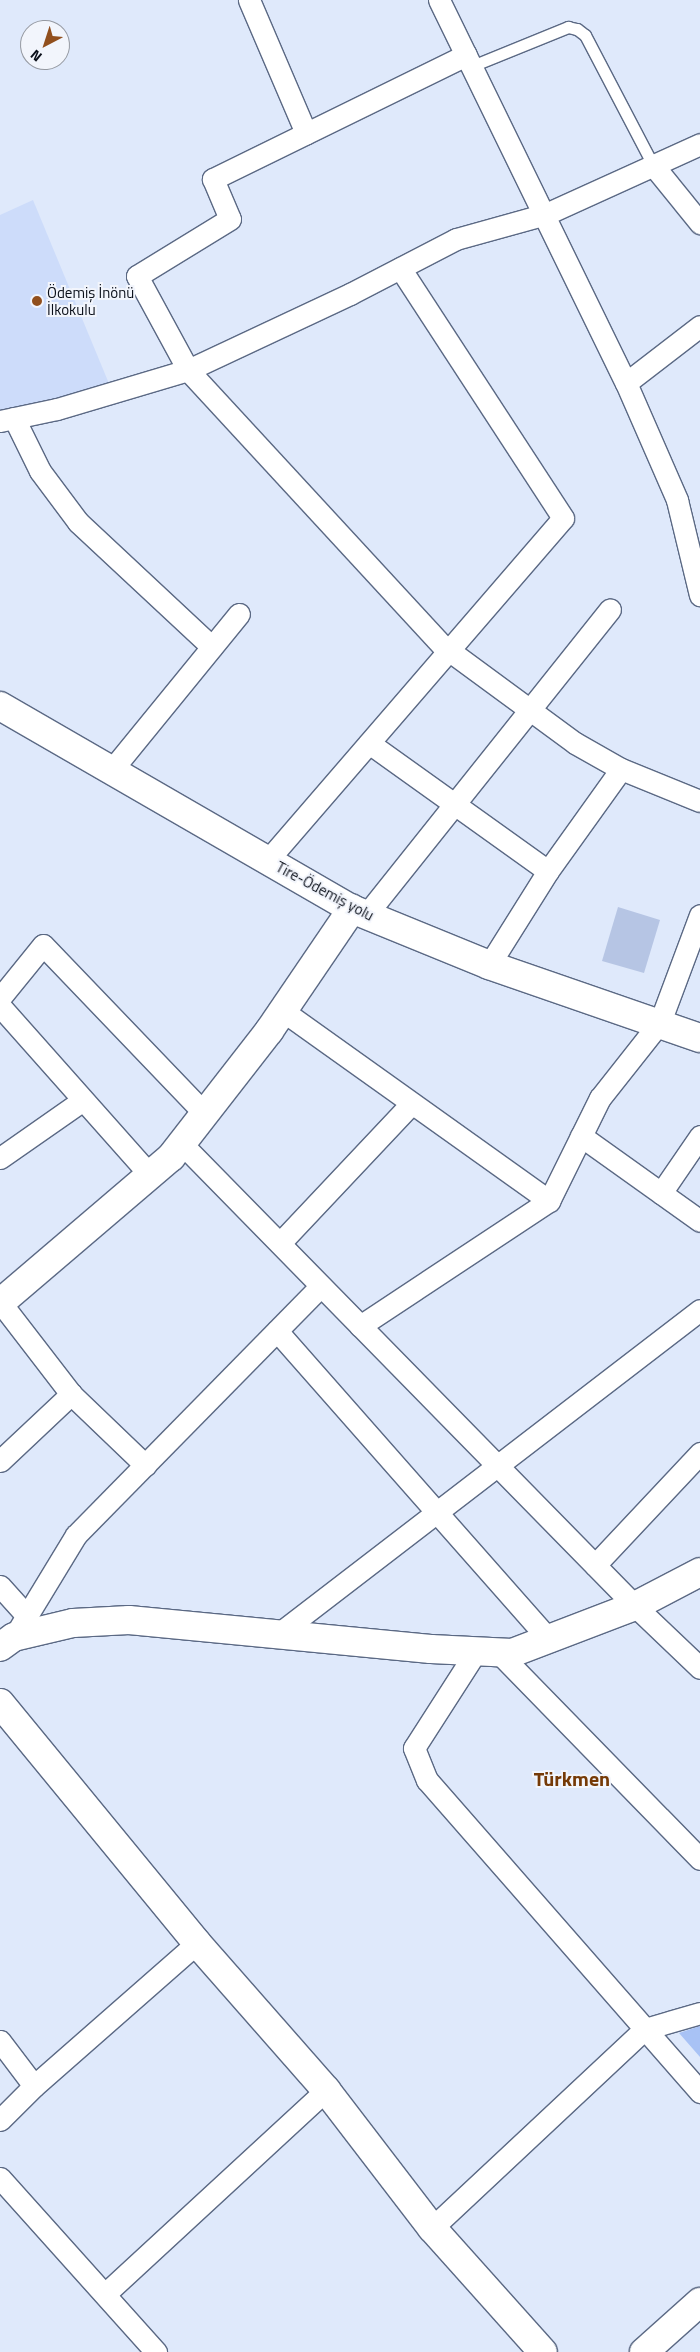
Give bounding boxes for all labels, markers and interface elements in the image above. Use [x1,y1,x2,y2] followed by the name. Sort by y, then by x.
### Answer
[20,20,70,70] north arrow
[25,45,46,67] text: N
[47,283,134,318] place label: Ödemiş İnönü İlkokulu
[31,295,43,307] marker: Ödemiş İnönü İlkokulu
[273,858,377,924] street label: Tire-Ödemiş yolu
[534,1766,610,1790] district label: Türkmen

